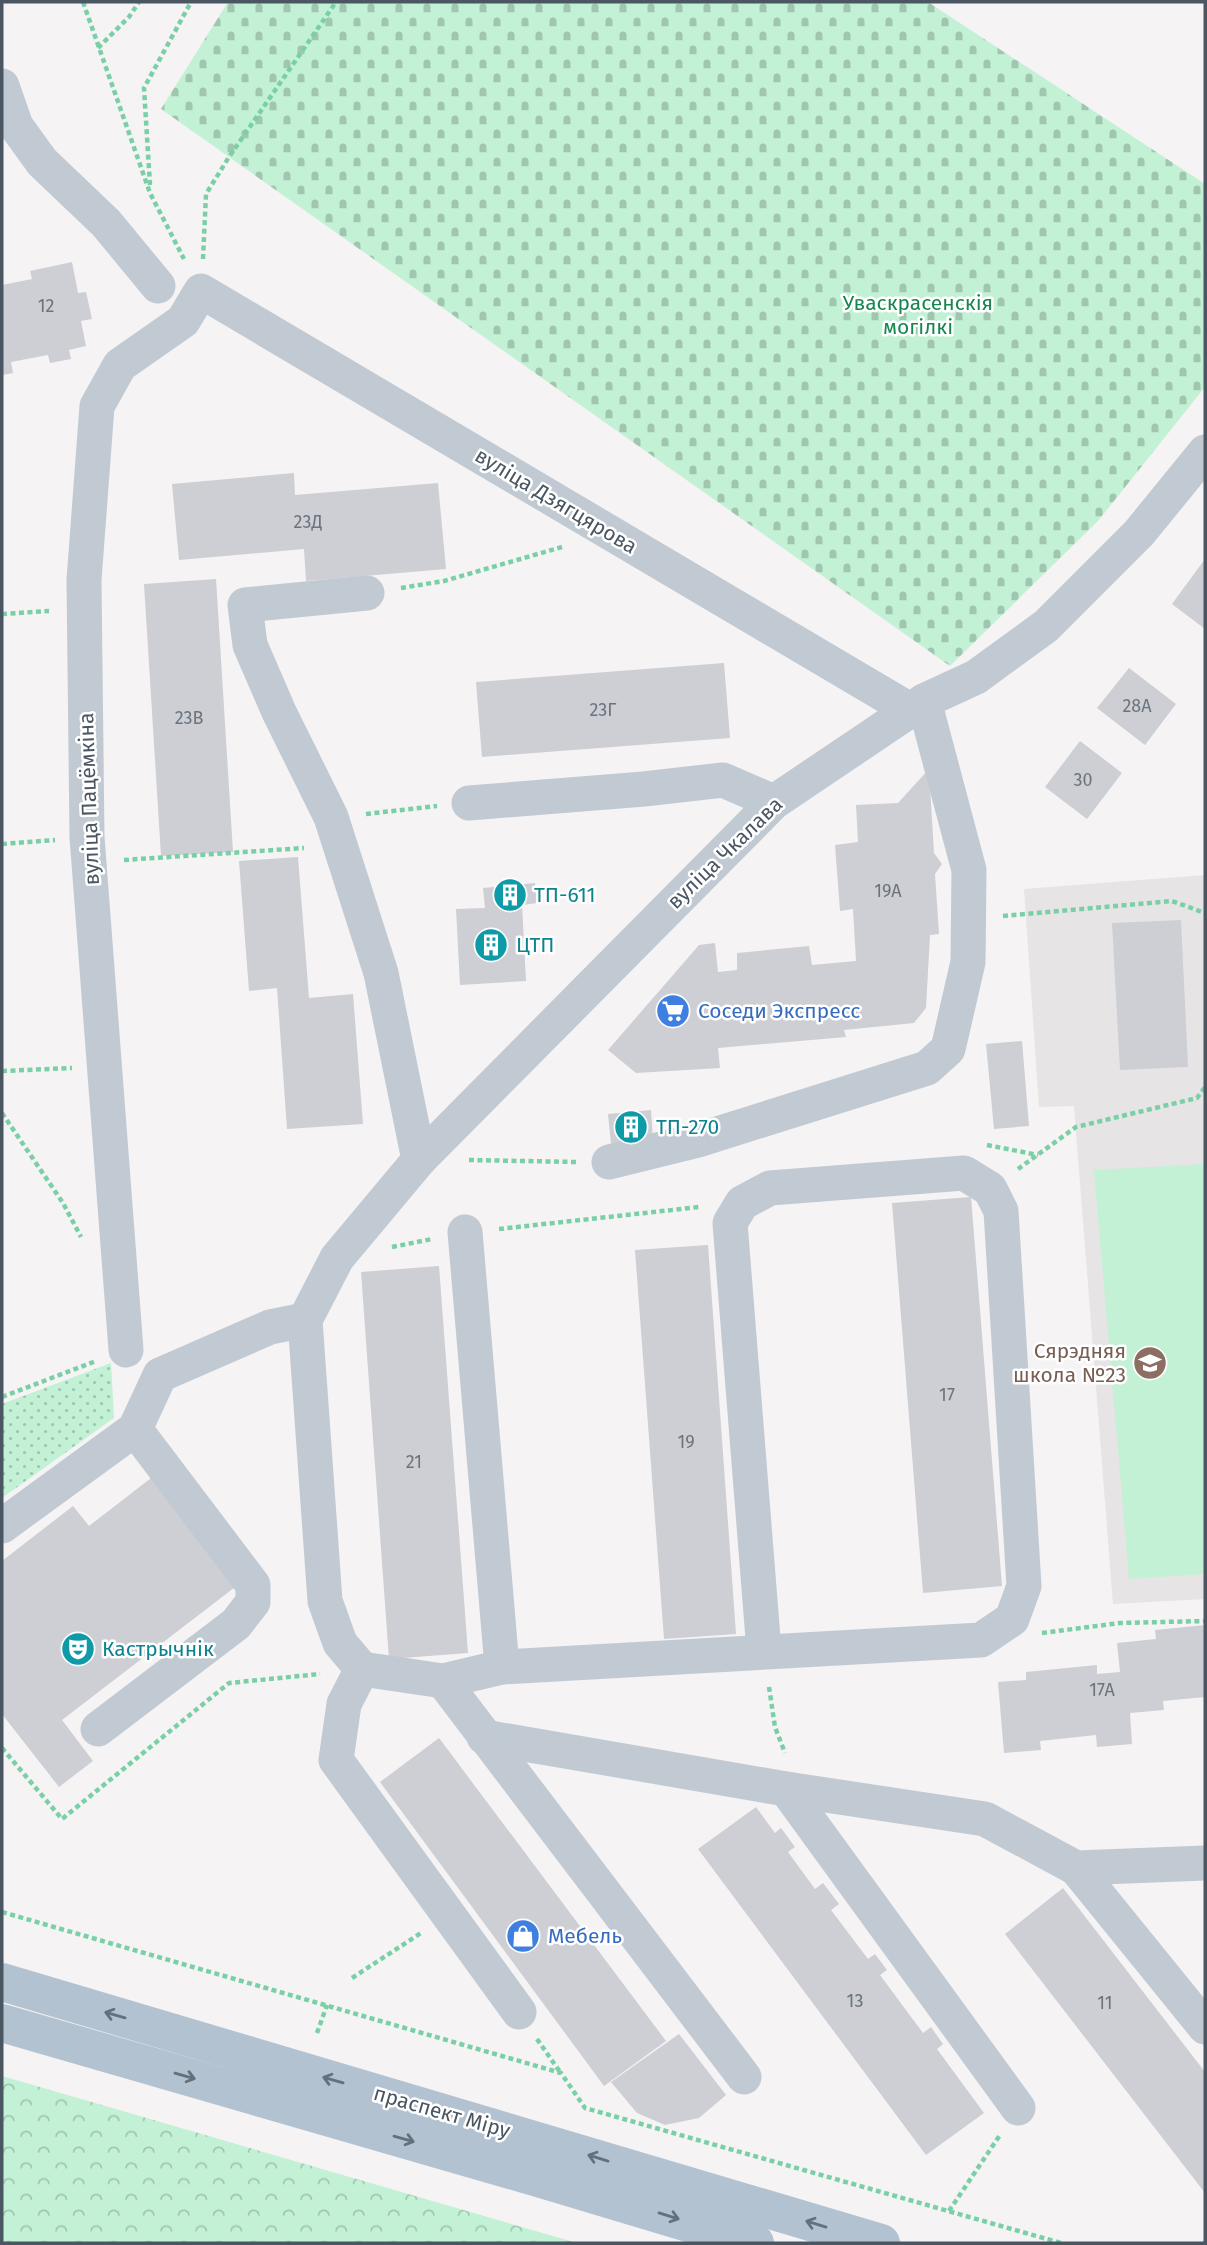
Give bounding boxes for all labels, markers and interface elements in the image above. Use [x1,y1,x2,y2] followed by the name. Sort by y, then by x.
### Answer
[843,290,993,340] park label: Уваскрасенскія могілкі
[38,295,54,317] house number: 12
[470,442,642,560] street label: вуліца Дзягцярова
[294,511,322,533] house number: 23Д
[1122,695,1152,717] house number: 28А
[590,699,616,721] house number: 23Г
[175,707,203,729] house number: 23В
[73,712,105,886] street label: вуліца Пацёмкіна
[1073,769,1093,791] house number: 30
[662,791,788,915] street label: вуліца Чкалава
[491,876,529,914] building icon: ТП-611
[874,880,902,902] house number: 19А
[534,882,596,908] place label: ТП-611
[472,926,510,964] building icon: ЦТП
[516,932,555,958] place label: ЦТП
[654,992,692,1030] supermarket icon: Соседи Экспресс
[698,998,860,1024] place label: Соседи Экспресс
[612,1108,650,1146] building icon: ТП-270
[656,1114,719,1140] place label: ТП-270
[1013,1338,1126,1388] place label: Сярэдняя школа №23
[1131,1344,1169,1382] school or university icon: Сярэдняя школа №23
[939,1384,955,1406] house number: 17
[677,1431,695,1453] house number: 19
[406,1451,422,1473] house number: 21
[59,1630,97,1668] theatre icon: Кастрычнік
[102,1636,214,1662] place label: Кастрычнік
[1089,1679,1115,1701] house number: 17А
[504,1917,542,1955] shop icon: Мебель
[548,1923,622,1949] place label: Мебель
[847,1990,863,2012] house number: 13
[1097,1992,1113,2014] house number: 11
[104,2007,126,2020] one-way arrow
[174,2070,196,2083] one-way arrow
[322,2072,344,2085] one-way arrow
[371,2080,514,2144] street label: праспект Міру
[392,2133,414,2146] one-way arrow
[587,2151,609,2164] one-way arrow
[658,2211,680,2224] one-way arrow
[805,2216,827,2229] one-way arrow

